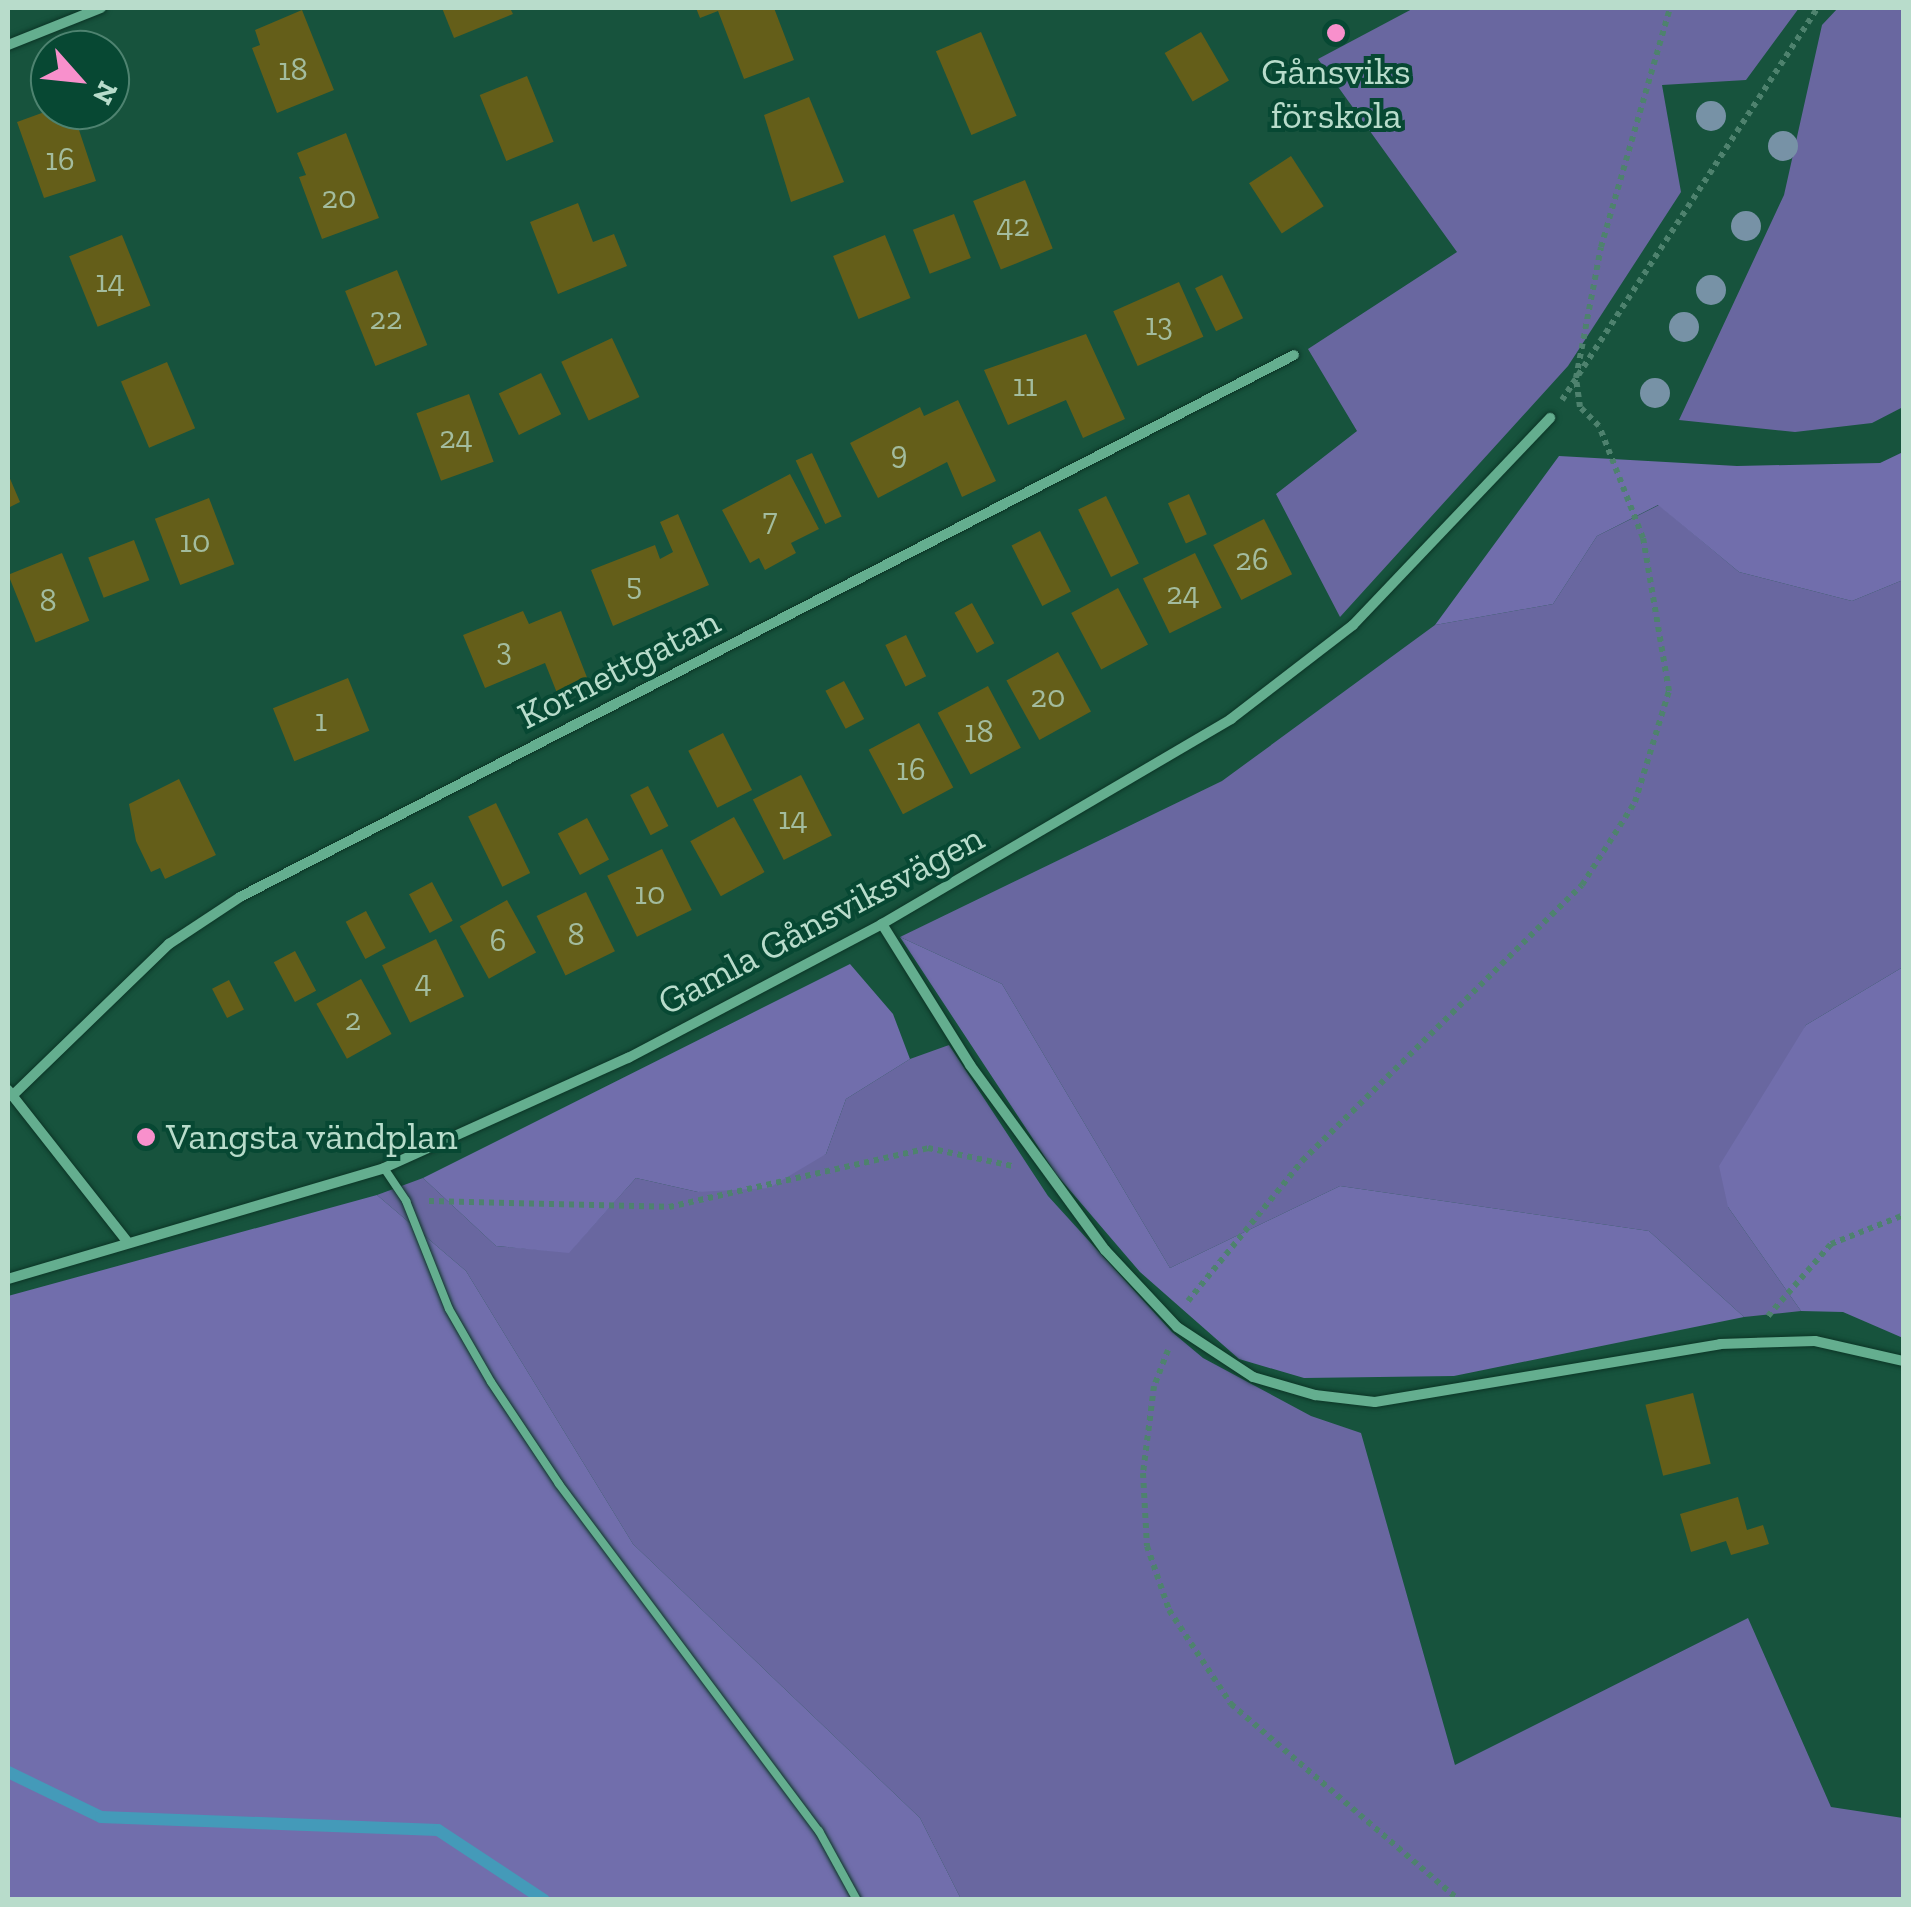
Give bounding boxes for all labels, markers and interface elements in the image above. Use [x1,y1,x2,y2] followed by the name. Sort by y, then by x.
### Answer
[1325,22,1347,44] marker: Gånsviks förskola
[30,30,130,130] north arrow
[1261,49,1411,138] place label: Gånsviks förskola
[278,50,308,88] house number: 18
[86,76,125,110] text: N
[45,140,75,178] house number: 16
[322,178,356,216] house number: 20
[996,206,1030,244] house number: 42
[95,262,125,300] house number: 14
[370,299,402,337] house number: 22
[1145,305,1173,343] house number: 13
[1013,366,1037,404] house number: 11
[439,418,473,456] house number: 24
[891,433,907,471] house number: 9
[762,500,778,538] house number: 7
[180,522,210,560] house number: 10
[1235,540,1269,578] house number: 26
[626,565,642,603] house number: 5
[1166,574,1200,612] house number: 24
[39,581,57,619] house number: 8
[510,599,728,739] street label: Kornettgatan
[496,630,512,668] house number: 3
[1031,677,1065,715] house number: 20
[315,701,327,739] house number: 1
[964,712,994,750] house number: 18
[896,750,926,788] house number: 16
[778,799,808,837] house number: 14
[650,815,992,1025] street label: Gamla Gånsviksvägen
[635,874,665,912] house number: 10
[567,915,585,953] house number: 8
[490,921,506,959] house number: 6
[414,962,432,1000] house number: 4
[345,1000,361,1038] house number: 2
[166,1114,458,1160] place label: Vangsta vändplan
[135,1126,157,1148] marker: Vangsta vändplan

